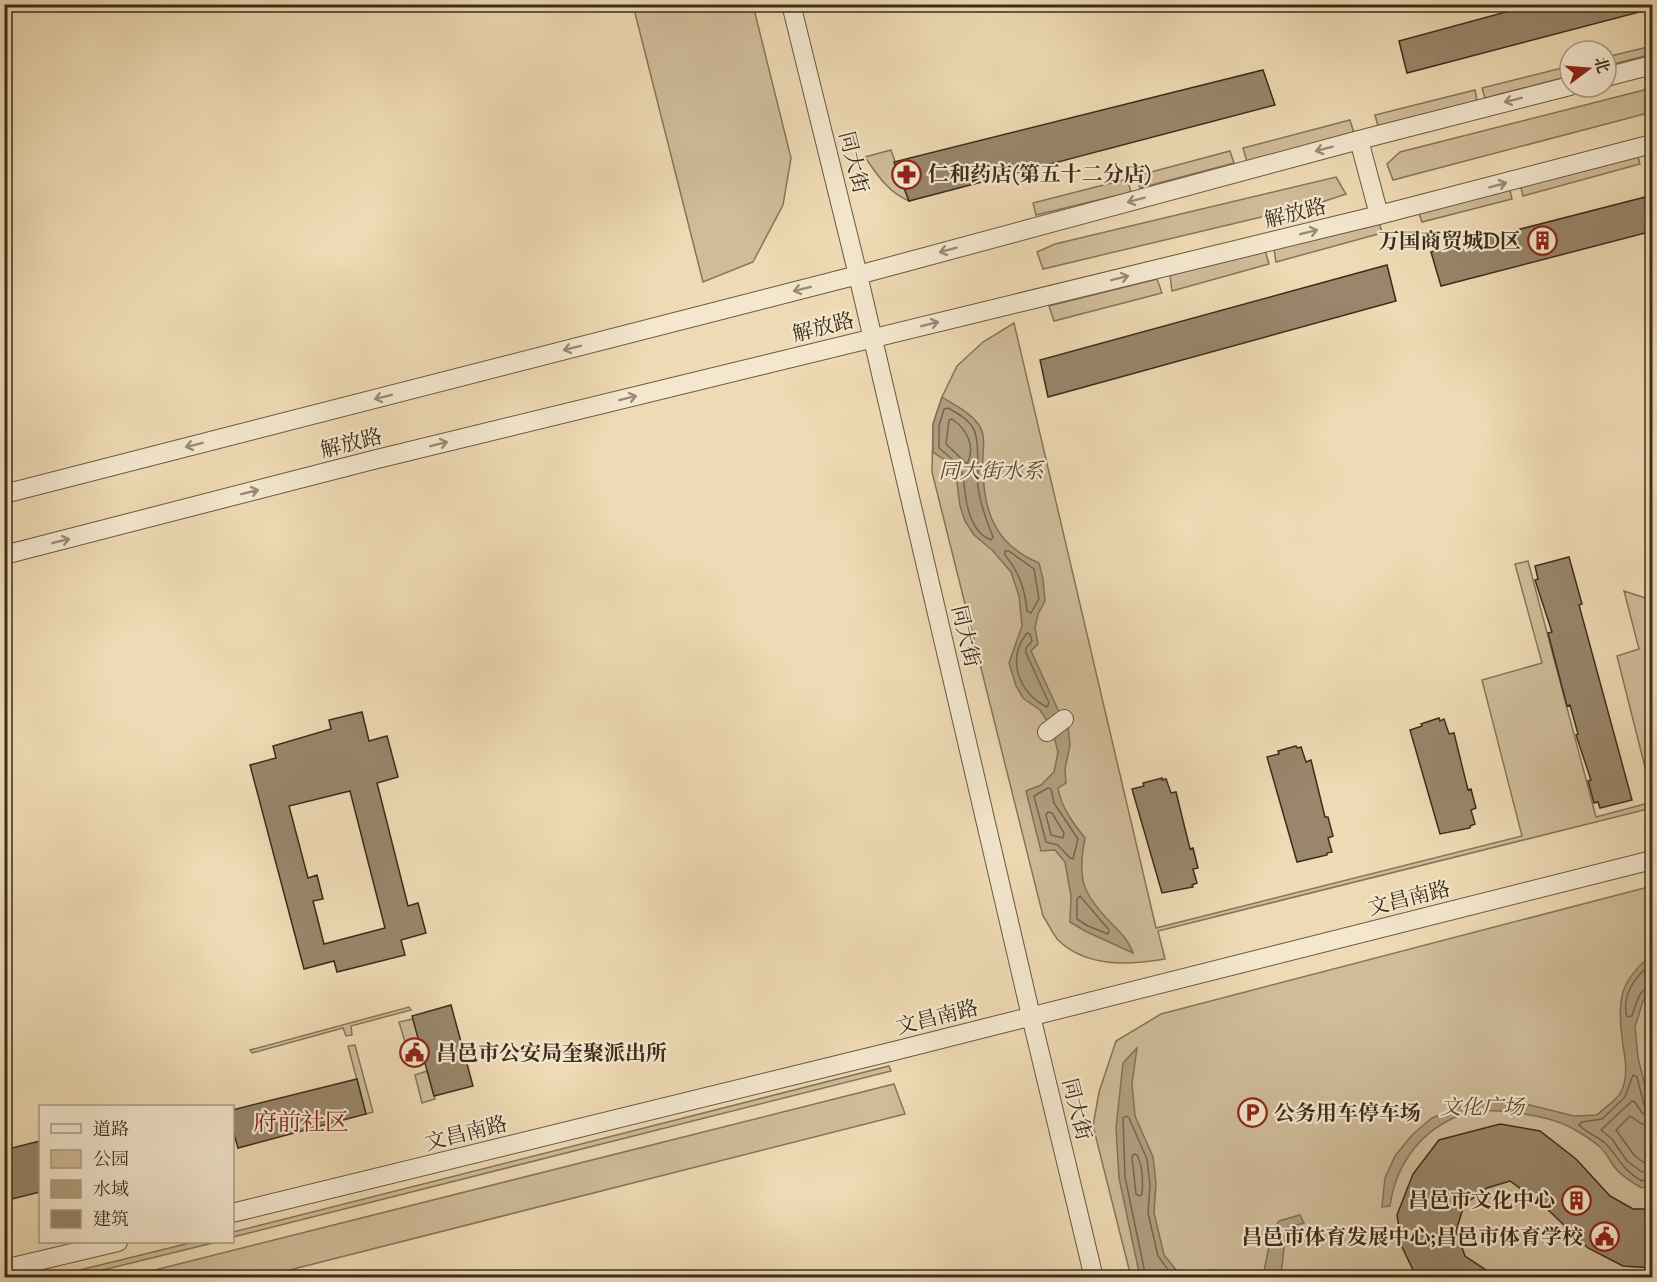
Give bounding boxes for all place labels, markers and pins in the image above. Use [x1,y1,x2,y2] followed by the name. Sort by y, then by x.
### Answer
[891,158,923,190] pharmacy icon: 仁和药店(第五十二分店)
[928,161,1152,191] place label: 仁和药店(第五十二分店)
[1526,225,1558,257] building icon: 万国商贸城D区
[1378,228,1521,258] place label: 万国商贸城D区
[399,1037,431,1069] public building icon: 昌邑市公安局奎聚派出所
[436,1040,667,1070] place label: 昌邑市公安局奎聚派出所
[1237,1097,1269,1129] parking icon: 公务用车停车场
[1274,1100,1421,1130] place label: 公务用车停车场
[1560,1184,1592,1216] building icon: 昌邑市文化中心
[1408,1187,1555,1217] place label: 昌邑市文化中心
[1588,1221,1620,1253] public building icon: 昌邑市体育发展中心;昌邑市体育学校
[1241,1224,1583,1254] place label: 昌邑市体育发展中心;昌邑市体育学校

